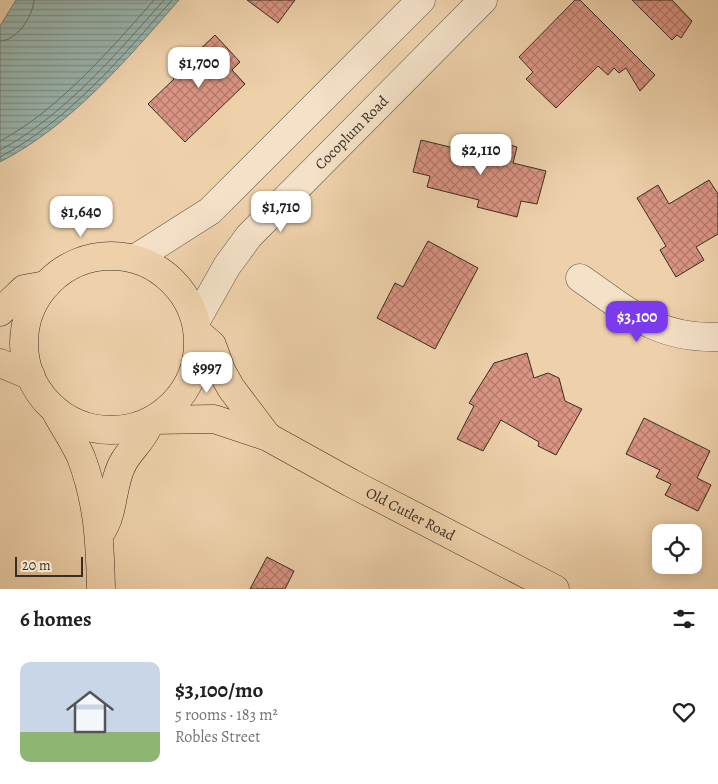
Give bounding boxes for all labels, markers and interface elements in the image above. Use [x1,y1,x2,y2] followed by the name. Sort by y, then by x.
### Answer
[158,46,240,89] pin: $1,700
[179,52,219,74] text: $1,700
[310,91,393,174] street label: Cocoplum Road
[440,134,522,176] pin: $2,110
[462,139,501,161] text: $2,110
[240,190,322,233] pin: $1,710
[40,196,122,238] pin: $1,640
[262,196,300,218] text: $1,710
[61,201,101,223] text: $1,640
[596,300,678,343] pin: $3,100
[617,306,657,328] text: $3,100
[177,352,237,394] pin: $997
[192,357,222,379] text: $997
[363,483,460,546] street label: Old Cutler Road
[652,524,702,574] map controls
[652,524,702,574] button: locate
[15,554,82,577] scale bar
[22,556,51,575] text: 20 m
[20,605,92,633] text: 6 homes
[670,605,698,633] icon: filters
[175,676,263,704] text: $3,100/mo
[60,682,120,742] icon: home
[670,698,698,726] icon: heart
[175,704,278,726] text: 5 rooms · 183 m²
[175,726,260,748] text: Robles Street

